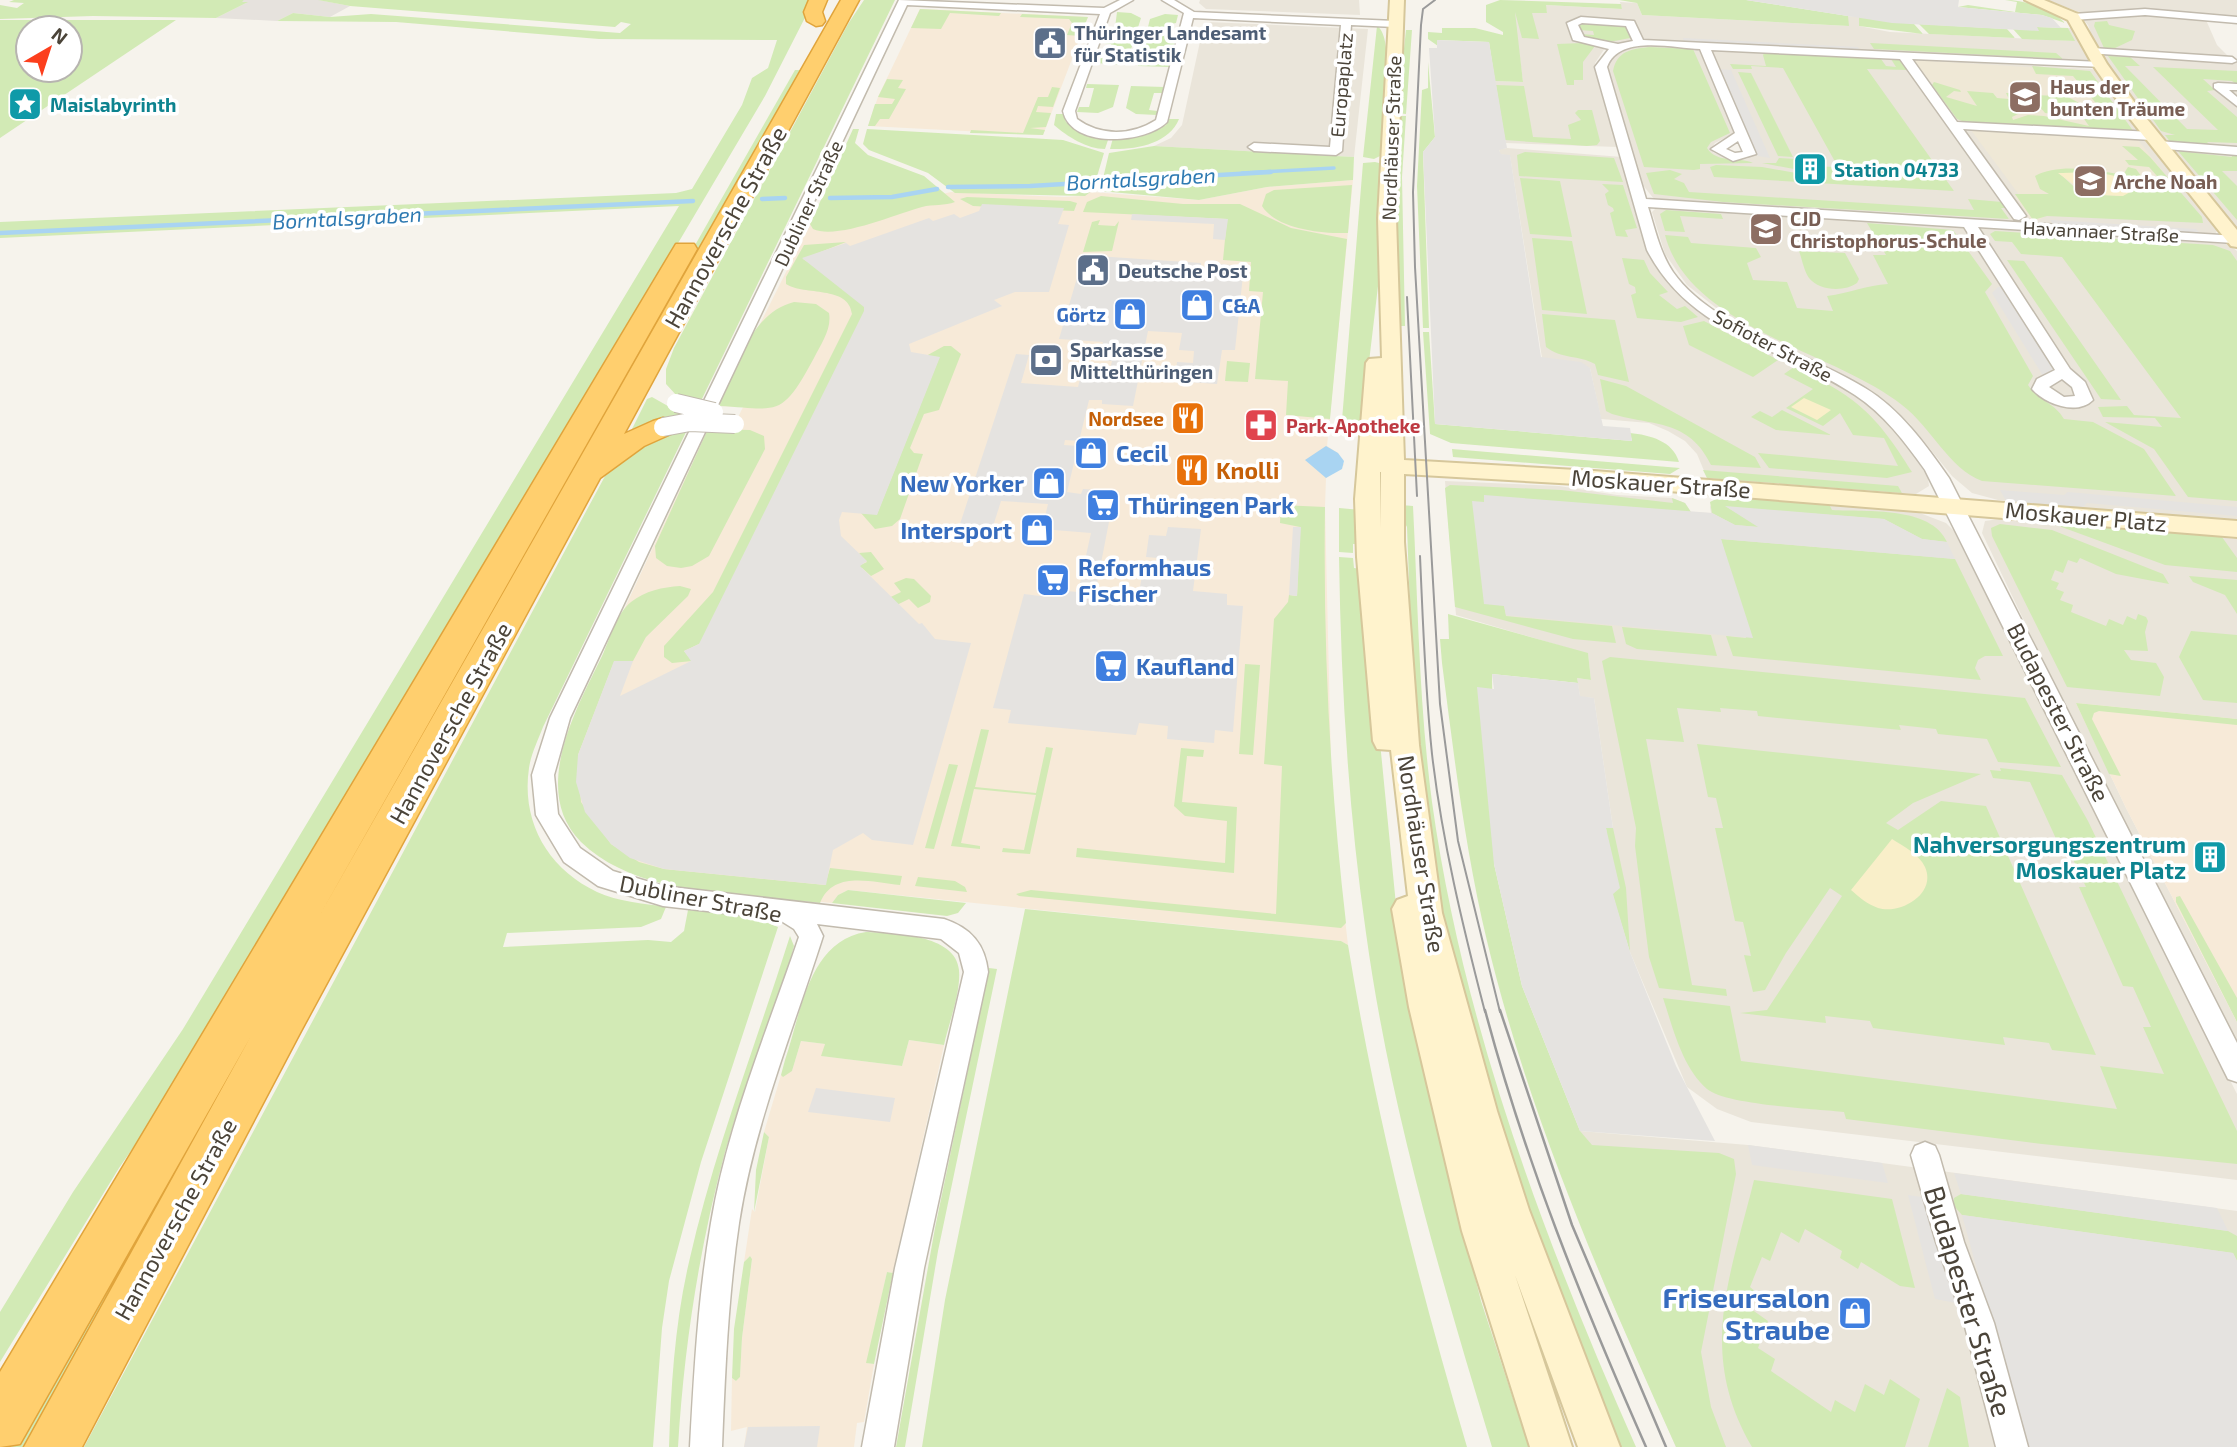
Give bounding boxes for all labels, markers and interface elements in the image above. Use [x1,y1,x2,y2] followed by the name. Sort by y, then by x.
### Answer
[14,14,84,84] north arrow
[1074,21,1267,66] place label: Thüringer Landesamt für Statistik
[47,22,73,49] text: N
[1031,24,1069,62] public building icon: Thüringer Landesamt für Statistik
[1325,32,1357,138] street label: Europaplatz
[1377,55,1405,221] street label: Nordhäuser Straße
[2050,75,2185,120] place label: Haus der bunten Träume
[2006,78,2044,116] school or university icon: Haus der bunten Träume
[6,85,44,123] place icon: Maislabyrinth
[50,93,177,117] place label: Maislabyrinth
[658,121,792,333] street label: Hannoversche Straße
[769,136,847,270] street label: Dubliner Straße
[1791,150,1829,188] building icon: Station 04733
[1834,158,1959,181] place label: Station 04733
[1066,162,1216,194] water label: Borntalsgraben
[2071,162,2109,200] school or university icon: Arche Noah
[2114,170,2217,193] place label: Arche Noah
[272,201,422,233] water label: Borntalsgraben
[1790,207,1987,252] place label: CJD Christophorus-Schule
[1747,210,1785,248] school or university icon: CJD Christophorus-Schule
[2022,215,2180,247] street label: Havannaer Straße
[1074,251,1112,289] public building icon: Deutsche Post
[1118,259,1248,282] place label: Deutsche Post
[1178,286,1216,324] shop icon: C&A
[1222,294,1261,317] place label: C&A
[1111,295,1149,333] shop icon: Görtz
[1057,303,1106,326] place label: Görtz
[1710,304,1836,386] street label: Sofioter Straße
[1070,338,1213,383] place label: Sparkasse Mittelthüringen
[1027,341,1065,379] bank icon: Sparkasse Mittelthüringen
[1169,399,1207,437] restaurant icon: Nordsee
[1242,406,1280,444] pharmacy icon: Park-Apotheke
[1088,407,1164,430] place label: Nordsee
[1286,414,1421,437] place label: Park-Apotheke
[1072,434,1110,472] shop icon: Cecil
[1116,439,1169,467] place label: Cecil
[1173,451,1211,489] restaurant icon: Knolli
[1216,456,1279,484] place label: Knolli
[1570,463,1752,503] street label: Moskauer Straße
[1030,464,1068,502] shop icon: New Yorker
[900,469,1024,497] place label: New Yorker
[1084,486,1122,524] supermarket icon: Thüringen Park
[1128,491,1294,519] place label: Thüringen Park
[2004,495,2168,537] street label: Moskauer Platz
[1018,511,1056,549] shop icon: Intersport
[900,516,1012,544] place label: Intersport
[1078,553,1211,607] place label: Reformhaus Fischer
[1034,561,1072,599] supermarket icon: Reformhaus Fischer
[383,617,517,829] street label: Hannoversche Straße
[2002,618,2116,806] street label: Budapester Straße
[1092,647,1130,685] supermarket icon: Kaufland
[1136,652,1235,680] place label: Kaufland
[1393,753,1451,955] street label: Nordhäuser Straße
[1913,830,2186,884] place label: Nahversorgungszentrum Moskauer Platz
[2191,838,2229,876] building icon: Nahversorgungszentrum Moskauer Platz
[617,869,785,927] street label: Dubliner Straße
[108,1113,242,1325] street label: Hannoversche Straße
[1918,1181,2020,1421] street label: Budapester Straße
[1663,1280,1830,1346] place label: Friseursalon Straube
[1836,1294,1874,1332] shop icon: Friseursalon Straube

